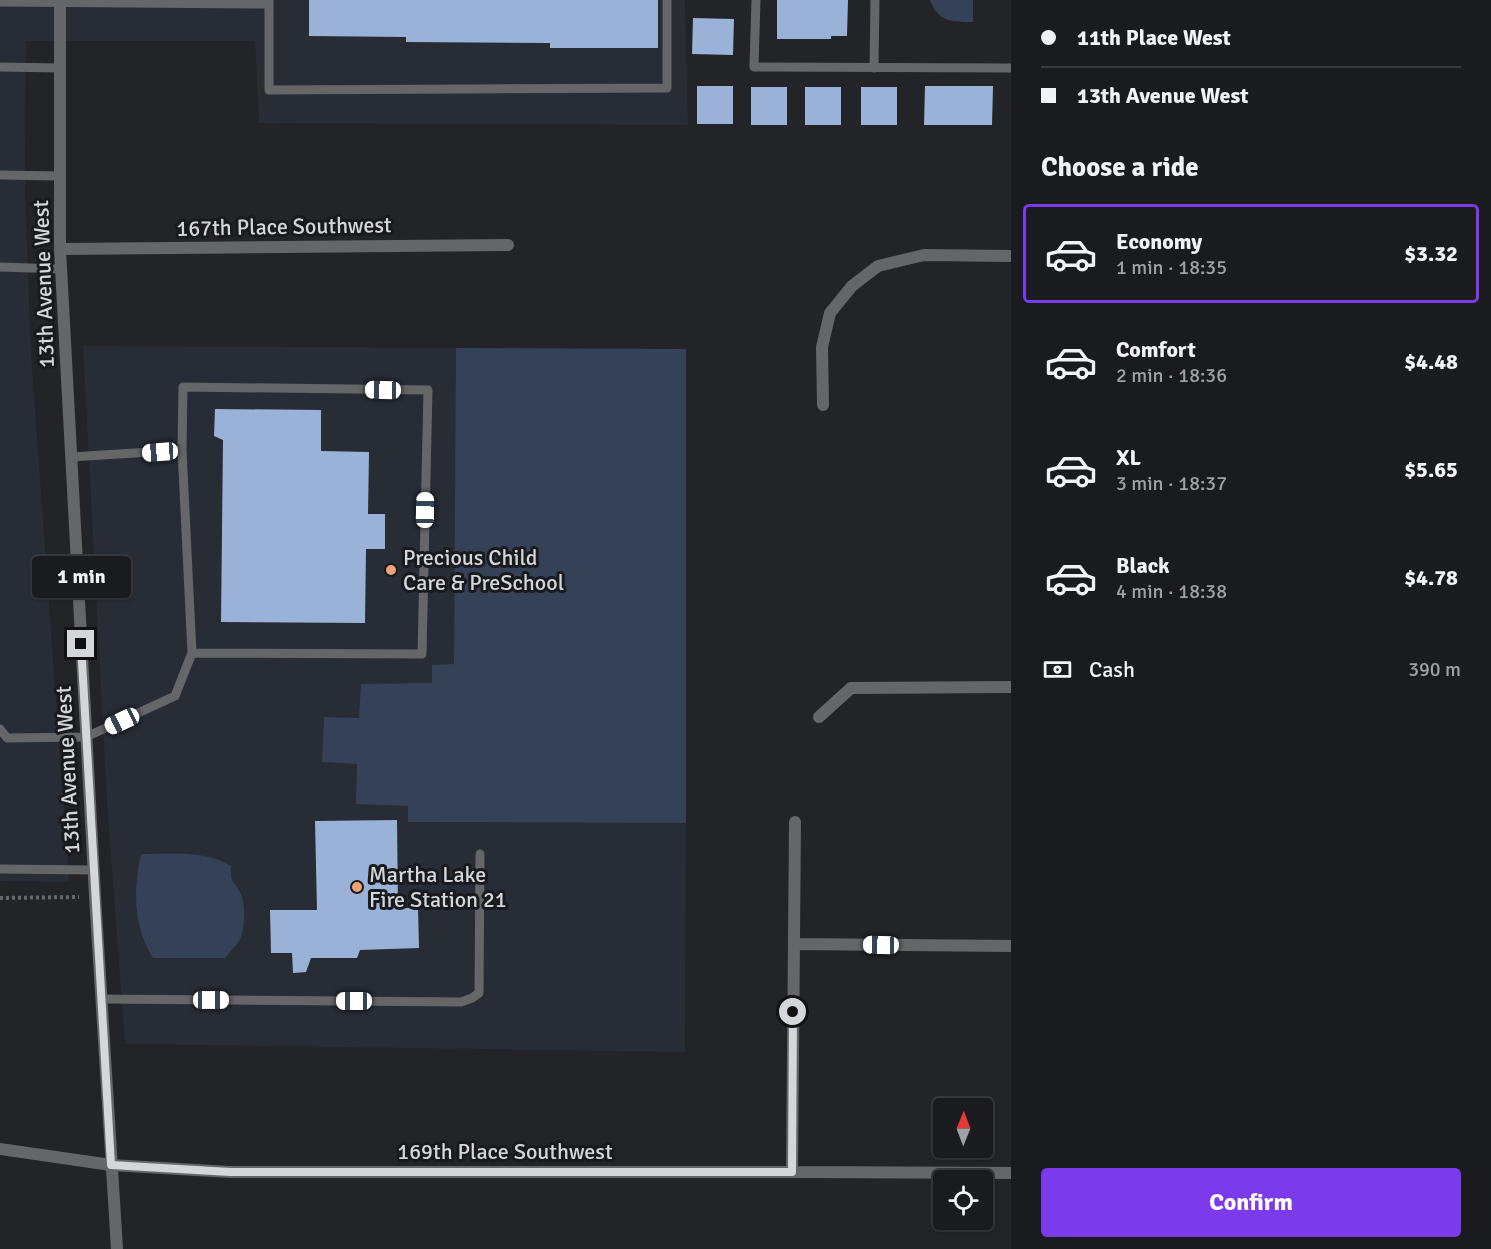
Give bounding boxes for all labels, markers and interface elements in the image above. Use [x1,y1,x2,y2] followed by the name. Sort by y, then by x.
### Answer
[1077,24,1231,51] text: 11th Place West
[1077,82,1248,109] text: 13th Avenue West
[1041,151,1199,184] text: Choose a ride
[27,199,60,368] street label: 13th Avenue West
[176,211,392,242] street label: 167th Place Southwest
[1044,227,1098,281] icon: car
[1116,228,1202,255] text: Economy
[1404,240,1458,267] text: $3.32
[1116,255,1227,280] text: 1 min · 18:35
[1044,335,1098,389] icon: car
[1116,336,1196,363] text: Comfort
[1404,348,1458,375] text: $4.48
[1116,363,1227,388] text: 2 min · 18:36
[365,381,401,399] car
[141,442,179,462] car
[1044,443,1098,497] icon: car
[1116,444,1141,471] text: XL
[1404,456,1458,483] text: $5.65
[1116,471,1227,496] text: 3 min · 18:37
[416,492,434,528] car
[403,544,564,596] place label: Precious Child Care & PreSchool
[1044,551,1098,605] icon: car
[1116,552,1170,579] text: Black
[32,557,130,599] callout: 1 min
[384,563,398,577] marker: Precious Child Care & PreSchool
[57,564,106,589] text: 1 min
[1404,564,1458,591] text: $4.78
[1116,579,1227,604] text: 4 min · 18:38
[67,630,94,657] route end
[1041,653,1074,686] icon: cash
[1089,656,1135,683] text: Cash
[1408,657,1461,682] text: 390 m
[50,685,85,855] street label: 13th Avenue West
[102,705,142,737] car
[369,861,507,913] place label: Martha Lake Fire Station 21
[350,880,364,894] marker: Martha Lake Fire Station 21
[863,936,899,954] car
[193,991,229,1009] car
[336,992,372,1010] car
[779,998,806,1025] route start
[933,1098,993,1158] north arrow
[933,1098,993,1230] map controls
[397,1138,613,1165] street label: 169th Place Southwest
[1041,1168,1461,1237] button: Confirm
[933,1170,993,1230] button: locate

